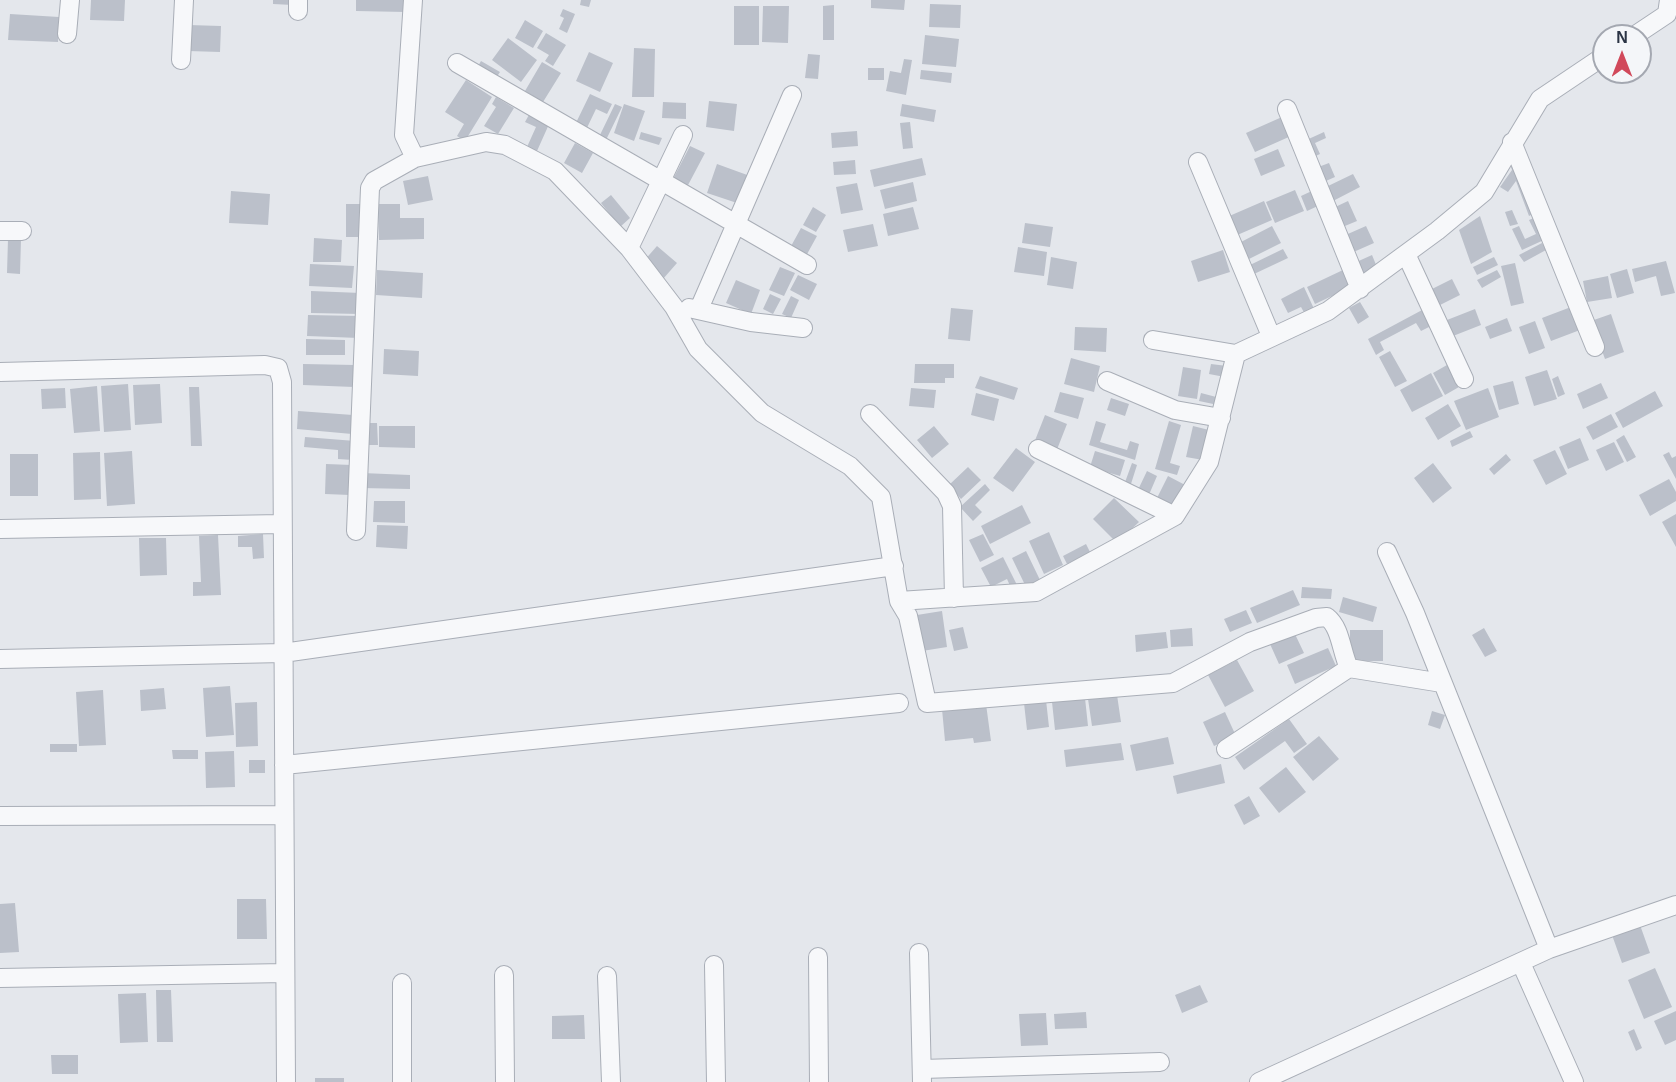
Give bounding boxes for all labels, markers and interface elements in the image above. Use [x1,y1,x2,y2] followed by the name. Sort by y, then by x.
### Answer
[1592,24,1652,84] north arrow
[1616,29,1628,46] text: N

